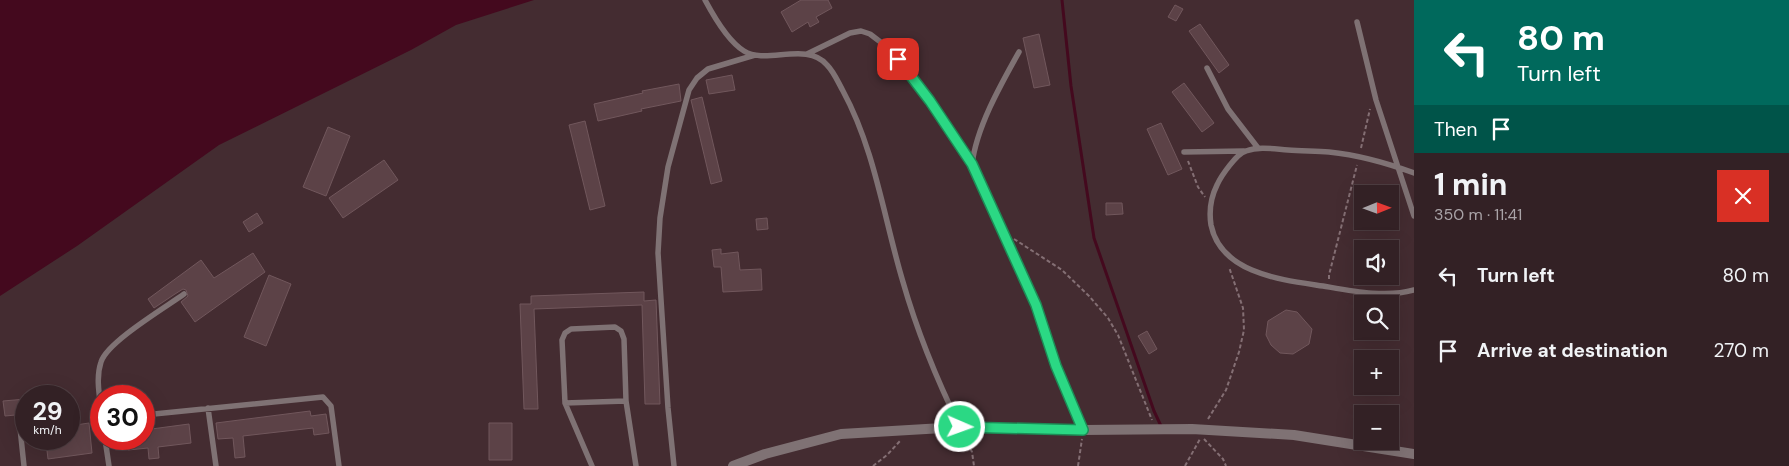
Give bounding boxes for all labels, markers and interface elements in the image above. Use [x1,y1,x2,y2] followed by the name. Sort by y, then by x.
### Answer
[1517,15,1605,61] text: 80 m
[1434,20,1499,85] icon: left
[877,38,919,80] pin
[884,45,912,73] icon: arrive
[1517,59,1601,88] text: Turn left
[1487,115,1515,143] icon: arrive
[1434,117,1477,142] text: Then
[1434,165,1507,204] text: 1 min
[1717,170,1769,222] button: close
[1354,185,1399,230] north arrow
[1354,185,1399,450] map controls
[1434,204,1522,225] text: 350 m · 11:41
[1354,240,1399,285] button: sound
[1434,262,1462,290] icon: left
[1477,263,1555,288] text: Turn left
[1722,263,1769,288] text: 80 m
[1354,295,1399,340] button: search
[1434,337,1462,365] icon: arrive
[1477,338,1668,363] text: Arrive at destination
[1714,338,1769,363] text: 270 m
[1354,350,1399,395] button: +
[90,385,155,450] speed limit sign: 30
[32,395,63,428] text: 29
[933,400,985,452] position arrow
[1354,405,1399,450] button: −
[33,422,62,438] text: km/h

